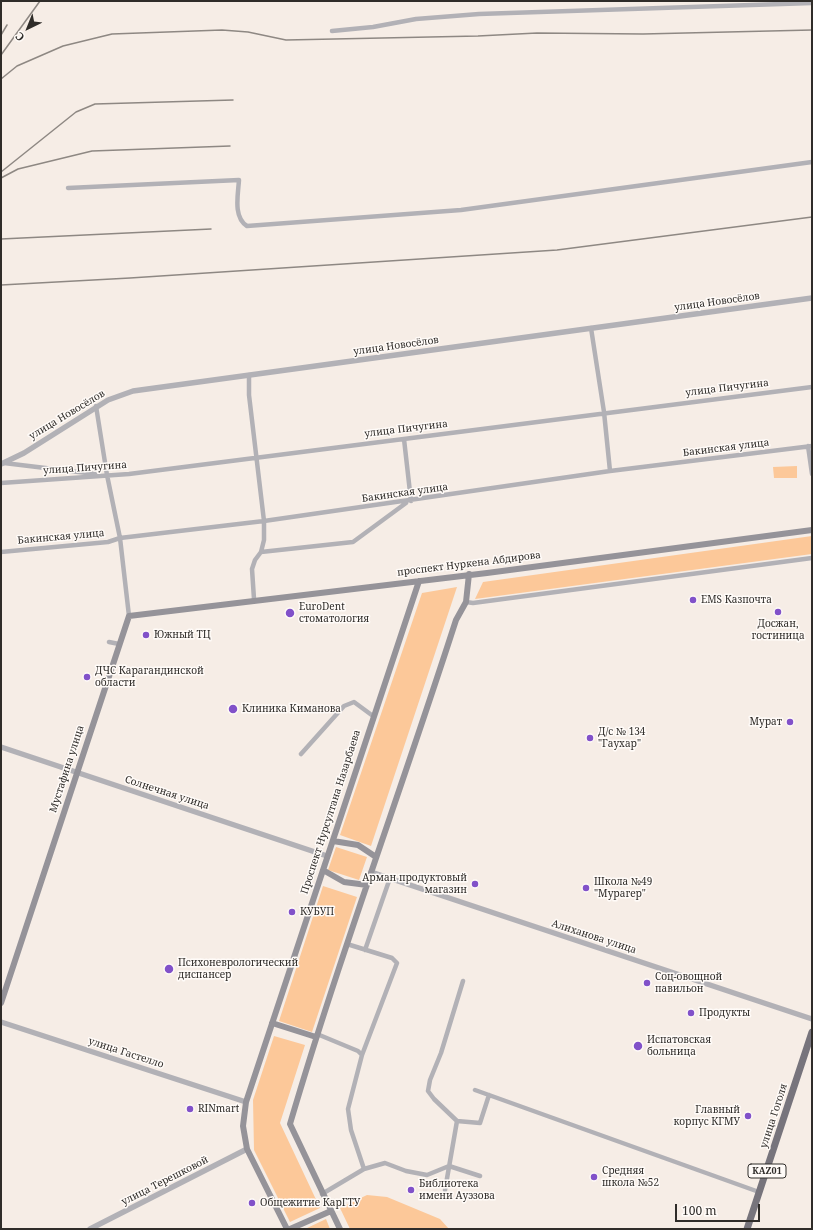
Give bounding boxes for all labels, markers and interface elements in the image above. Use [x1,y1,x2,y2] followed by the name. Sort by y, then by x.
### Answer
[8,8,48,48] north arrow
[12,29,27,45] text: С
[673,290,761,314] street label: улица Новосёлов
[352,334,440,358] street label: улица Новосёлов
[685,377,769,399] street label: улица Пичугина
[27,388,107,442] street label: улица Новосёлов
[364,418,448,440] street label: улица Пичугина
[682,437,770,459] street label: Бакинская улица
[43,459,127,477] street label: улица Пичугина
[361,481,449,505] street label: Бакинская улица
[17,527,105,547] street label: Бакинская улица
[396,549,542,579] street label: проспект Нуркена Абдирова
[701,594,772,606] place label: EMS Казпочта
[688,595,698,605] marker: EMS Казпочта
[299,601,369,624] place label: EuroDent стоматология
[284,607,296,619] marker: EuroDent стоматология
[773,607,783,617] marker: Досжан, гостиница
[751,618,805,642] place label: Досжан, гостиница
[154,629,211,641] place label: Южный ТЦ
[141,630,151,640] marker: Южный ТЦ
[95,665,204,688] place label: ДЧС Карагандинской области
[82,672,92,682] marker: ДЧС Карагандинской области
[227,703,239,715] marker: Клиника Киманова
[242,703,341,715] place label: Клиника Киманова
[749,716,782,728] place label: Мурат
[785,717,795,727] marker: Мурат
[47,724,87,814] street label: Мустафина улица
[598,726,645,750] place label: Д/с № 134 "Гаухар"
[299,728,363,896] street label: Проспект Нурсултана Назарбаева
[585,733,595,743] marker: Д/с № 134 "Гаухар"
[123,774,211,812] street label: Солнечная улица
[362,872,467,896] place label: Арман продуктовый магазин
[594,876,652,900] place label: Школа №49 "Мурагер"
[470,879,480,889] marker: Арман продуктовый магазин
[581,883,591,893] marker: Школа №49 "Мурагер"
[300,906,334,918] place label: КУБУП
[287,907,297,917] marker: КУБУП
[550,918,638,956] street label: Алиханова улица
[178,957,298,980] place label: Психоневрологический диспансер
[163,963,175,975] marker: Психоневрологический диспансер
[655,971,722,994] place label: Соц-овощной павильон
[642,978,652,988] marker: Соц-овощной павильон
[699,1007,750,1019] place label: Продукты
[686,1008,696,1018] marker: Продукты
[647,1034,711,1058] place label: Испатовская больница
[87,1035,165,1071] street label: улица Гастелло
[632,1040,644,1052] marker: Испатовская больница
[758,1082,790,1150] street label: улица Гоголя
[198,1103,239,1115] place label: RINmart
[185,1104,195,1114] marker: RINmart
[673,1104,740,1128] place label: Главный корпус КГМУ
[743,1111,753,1121] marker: Главный корпус КГМУ
[120,1154,210,1208] street label: улица Терешковой
[748,1164,786,1178] road number: KАZ01
[602,1165,659,1188] place label: Средняя школа №52
[589,1172,599,1182] marker: Средняя школа №52
[419,1178,495,1202] place label: Библиотека имени Ауэзова
[406,1185,416,1195] marker: Библиотека имени Ауэзова
[677,1196,762,1222] scale bar
[260,1197,360,1209] place label: Общежитие КарГТУ
[247,1198,257,1208] marker: Общежитие КарГТУ
[682,1202,717,1219] text: 100 m

